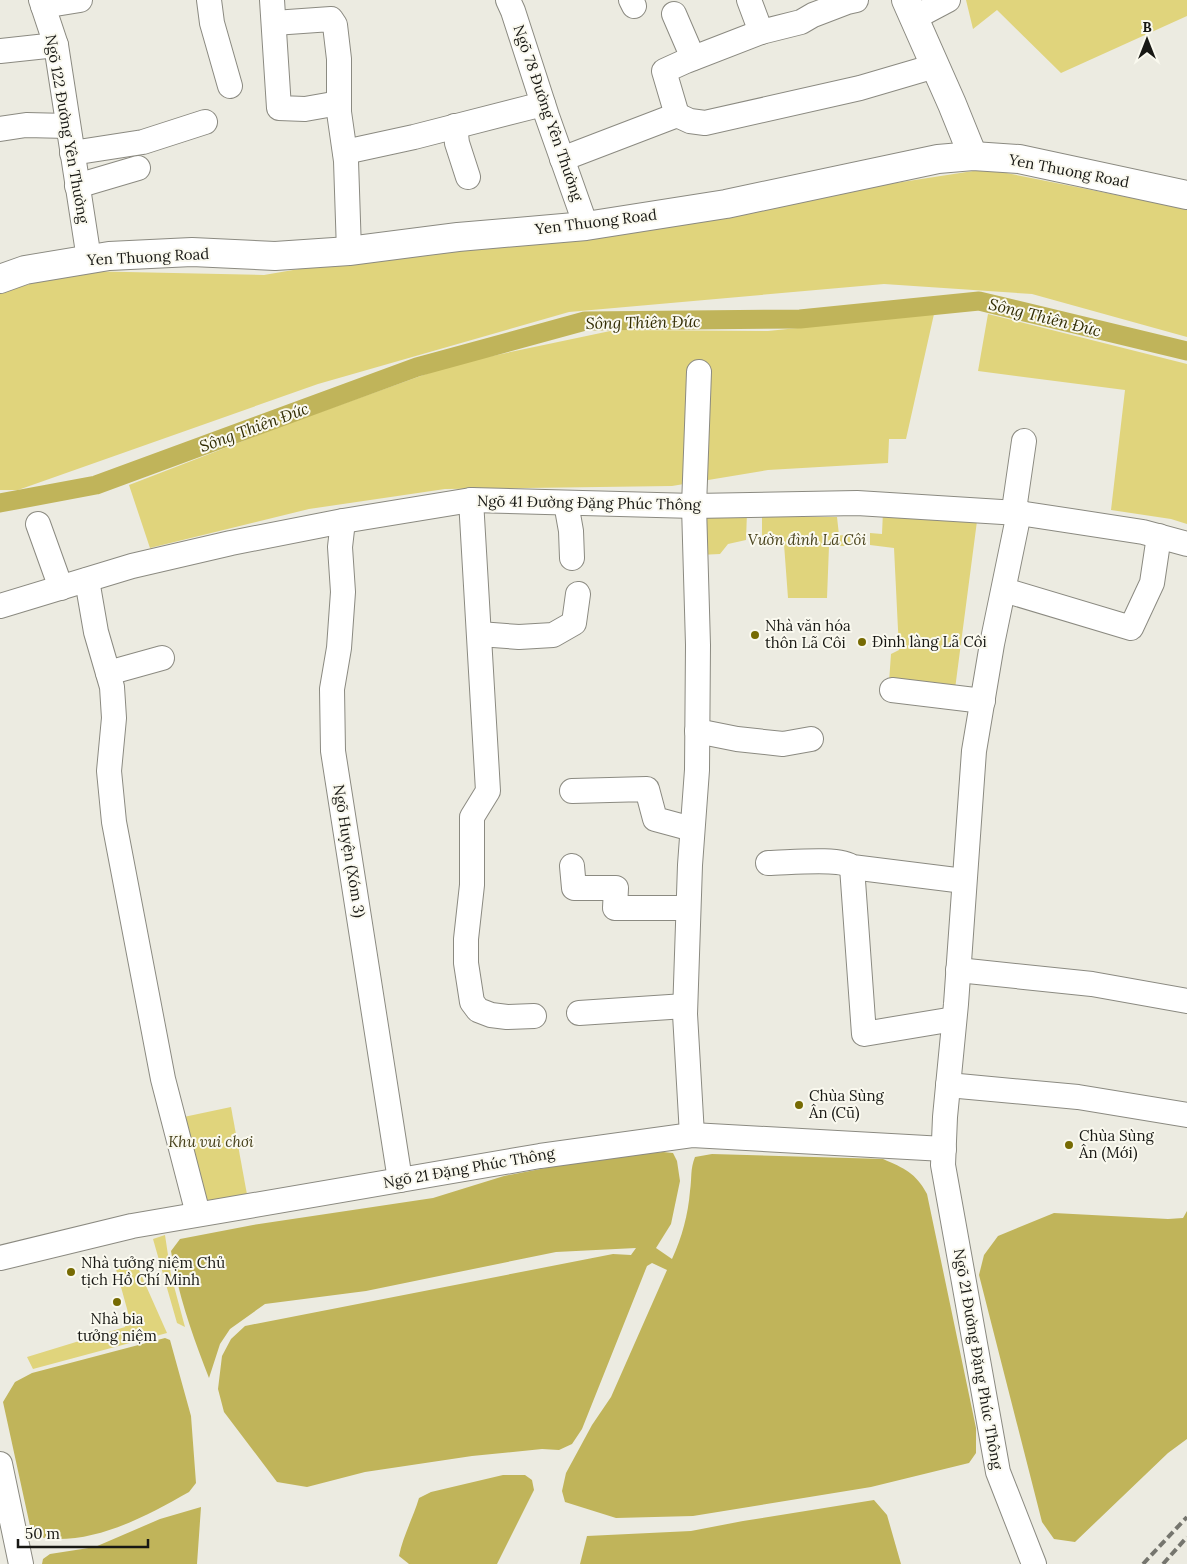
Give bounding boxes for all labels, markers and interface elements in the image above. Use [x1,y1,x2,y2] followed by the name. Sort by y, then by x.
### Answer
[1122,15,1172,65] north arrow
[1142,18,1152,36] text: B
[509,22,588,204] street label: Ngõ 78 Đường Yên Thường
[42,33,94,226] street label: Ngõ 122 Đường Yên Thường
[1006,149,1131,192] street label: Yen Thuong Road
[533,205,658,239] street label: Yen Thuong Road
[85,244,210,269] street label: Yen Thuong Road
[987,293,1103,341] water label: Sông Thiên Đức
[585,311,701,333] water label: Sông Thiên Đức
[197,398,311,456] water label: Sông Thiên Đức
[477,491,702,514] street label: Ngõ 41 Đường Đặng Phúc Thông
[748,530,866,549] park label: Vườn đình Lã Côi
[765,616,851,652] place label: Nhà văn hóa thôn Lã Côi
[749,629,761,641] marker: Nhà văn hóa thôn Lã Côi
[872,632,987,651] place label: Đình làng Lã Côi
[856,636,868,648] marker: Đình làng Lã Côi
[329,783,369,920] street label: Ngõ Huyện (Xóm 3)
[808,1086,885,1123] place label: Chùa Sùng Ân (Cũ)
[793,1099,805,1111] marker: Chùa Sùng Ân (Cũ)
[1078,1126,1155,1163] place label: Chùa Sùng Ân (Mới)
[168,1132,254,1151] park label: Khu vui chơi
[1063,1139,1075,1151] marker: Chùa Sùng Ân (Mới)
[382,1143,557,1192] street label: Ngõ 21 Đặng Phúc Thông
[950,1247,1007,1471] street label: Ngõ 21 Đường Đặng Phúc Thông
[81,1253,225,1289] place label: Nhà tưởng niệm Chủ tịch Hồ Chí Minh
[65,1266,77,1278] marker: Nhà tưởng niệm Chủ tịch Hồ Chí Minh
[111,1296,123,1308] marker: Nhà bia tưởng niệm
[77,1309,157,1345] place label: Nhà bia tưởng niệm
[18,1516,148,1548] scale bar
[25,1524,60,1543] text: 50 m

